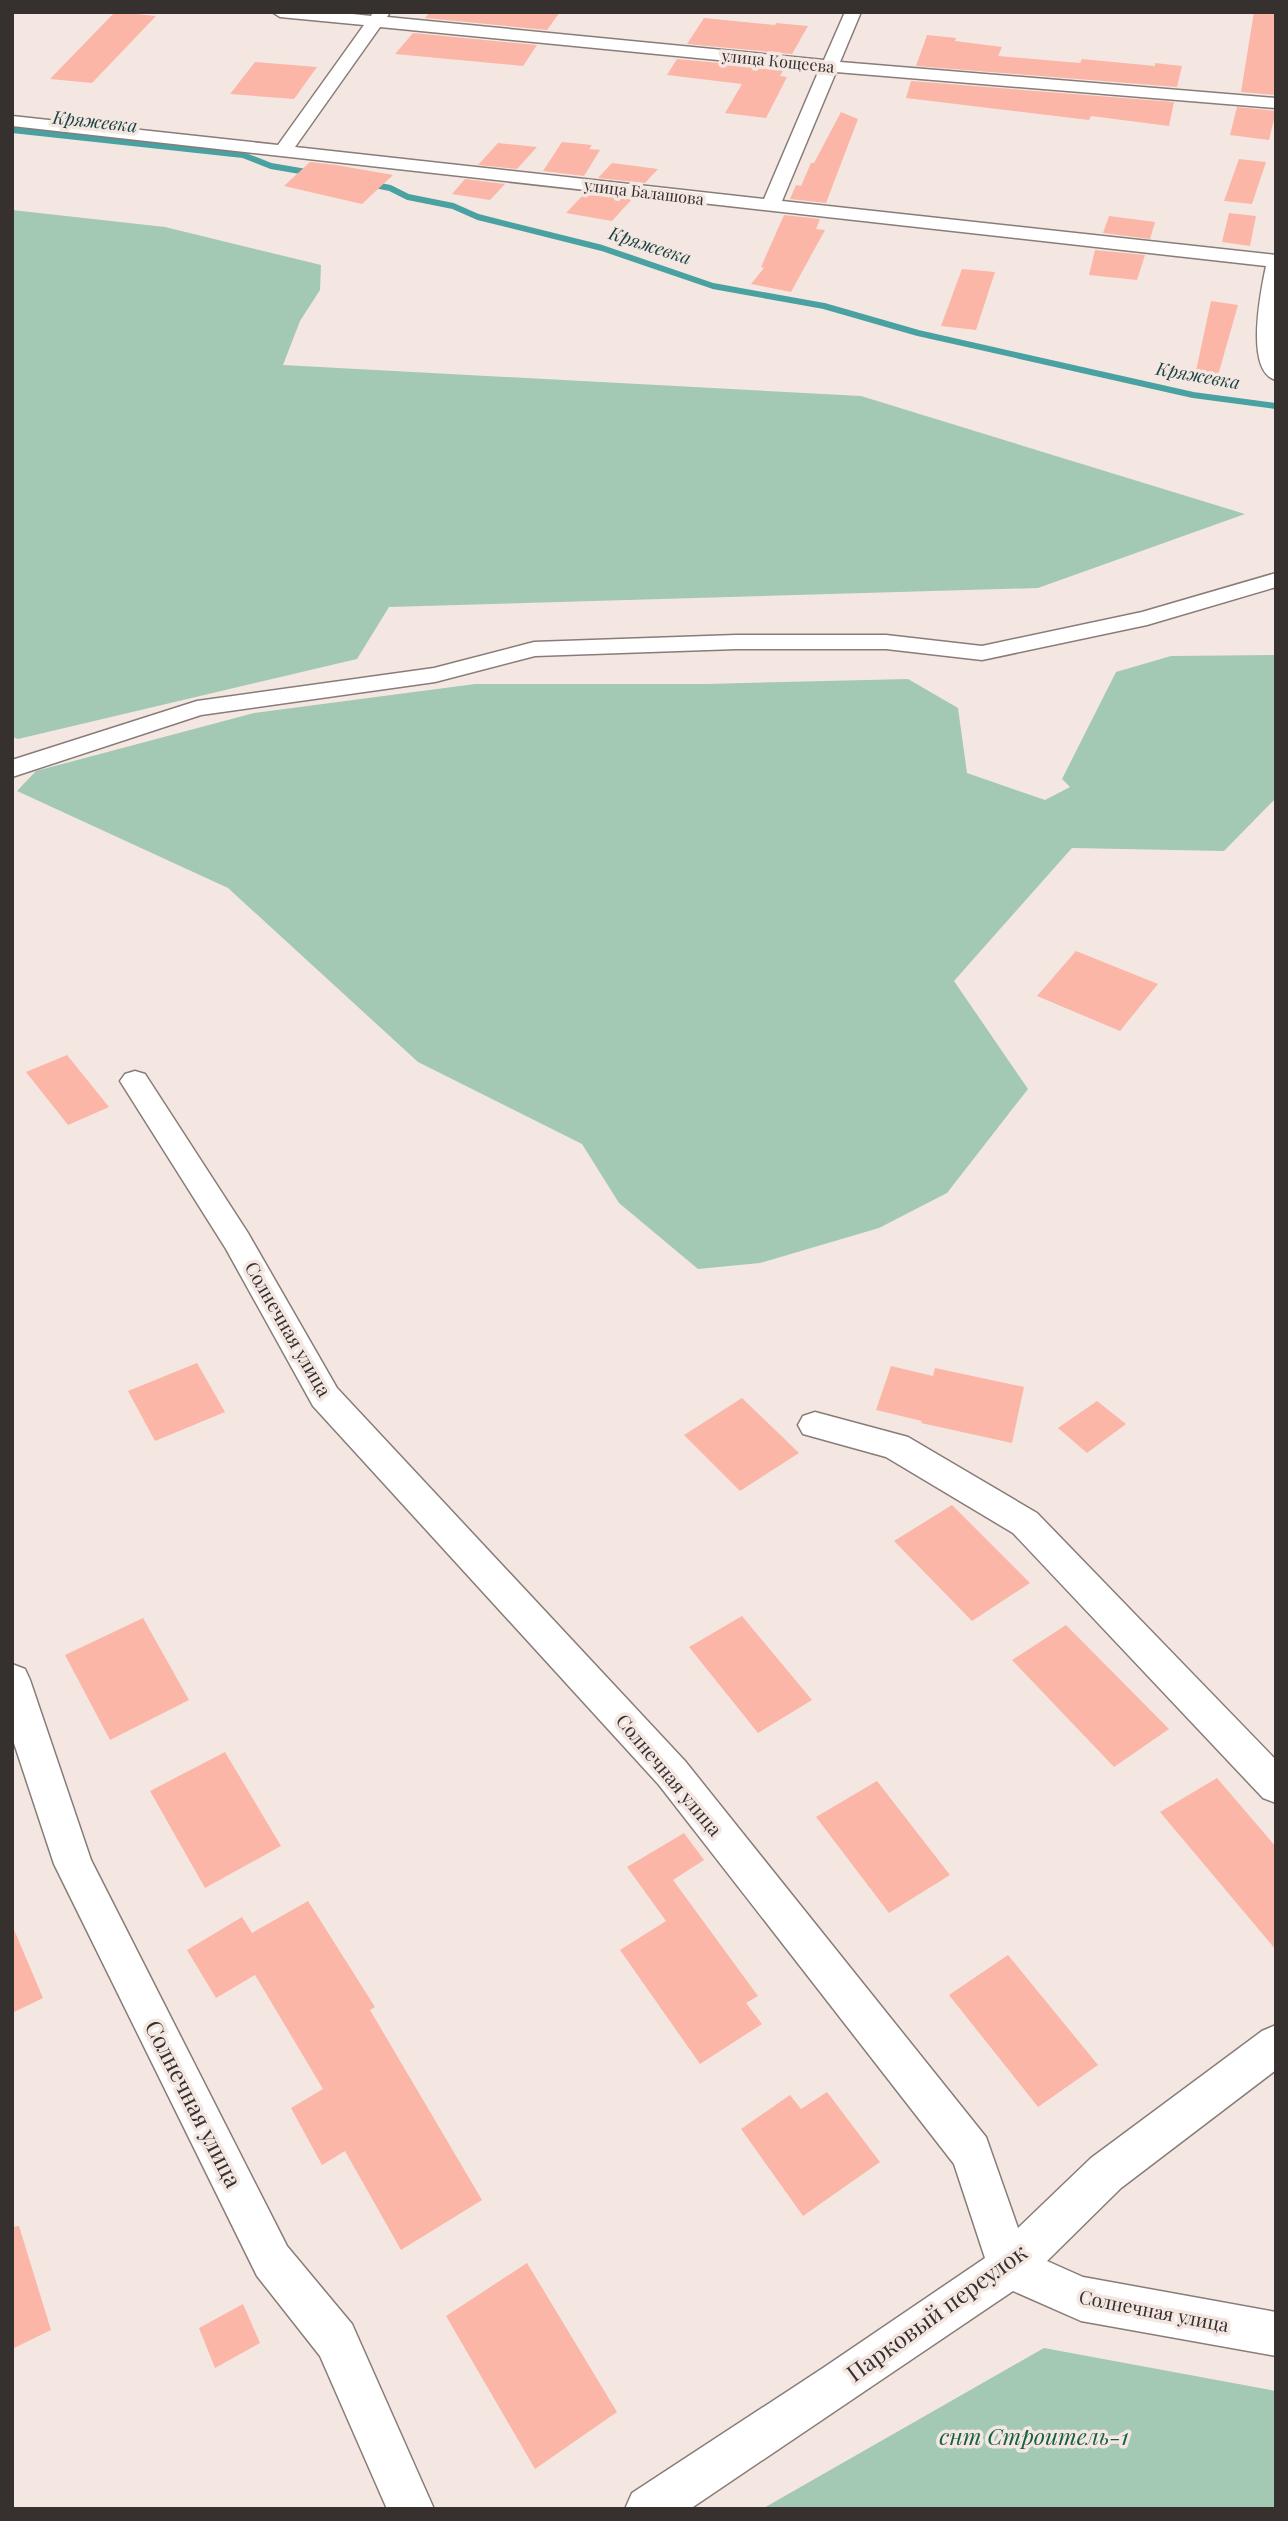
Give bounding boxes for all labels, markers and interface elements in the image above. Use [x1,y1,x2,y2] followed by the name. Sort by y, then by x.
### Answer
[720,44,835,77] street label: улица Кощеева
[51,105,139,137] water label: Кряжевка
[582,174,705,209] street label: улица Балашова
[605,220,694,270] water label: Кряжевка
[1153,356,1242,394] water label: Кряжевка
[240,1256,338,1401] street label: Солнечная улица
[611,1708,729,1841] street label: Солнечная улица
[139,2014,250,2193] street label: Солнечная улица
[840,2236,1033,2388] street label: Парковый переулок
[1077,2283,1232,2337] street label: Солнечная улица
[939,2420,1129,2451] park label: снт Строитель-1

